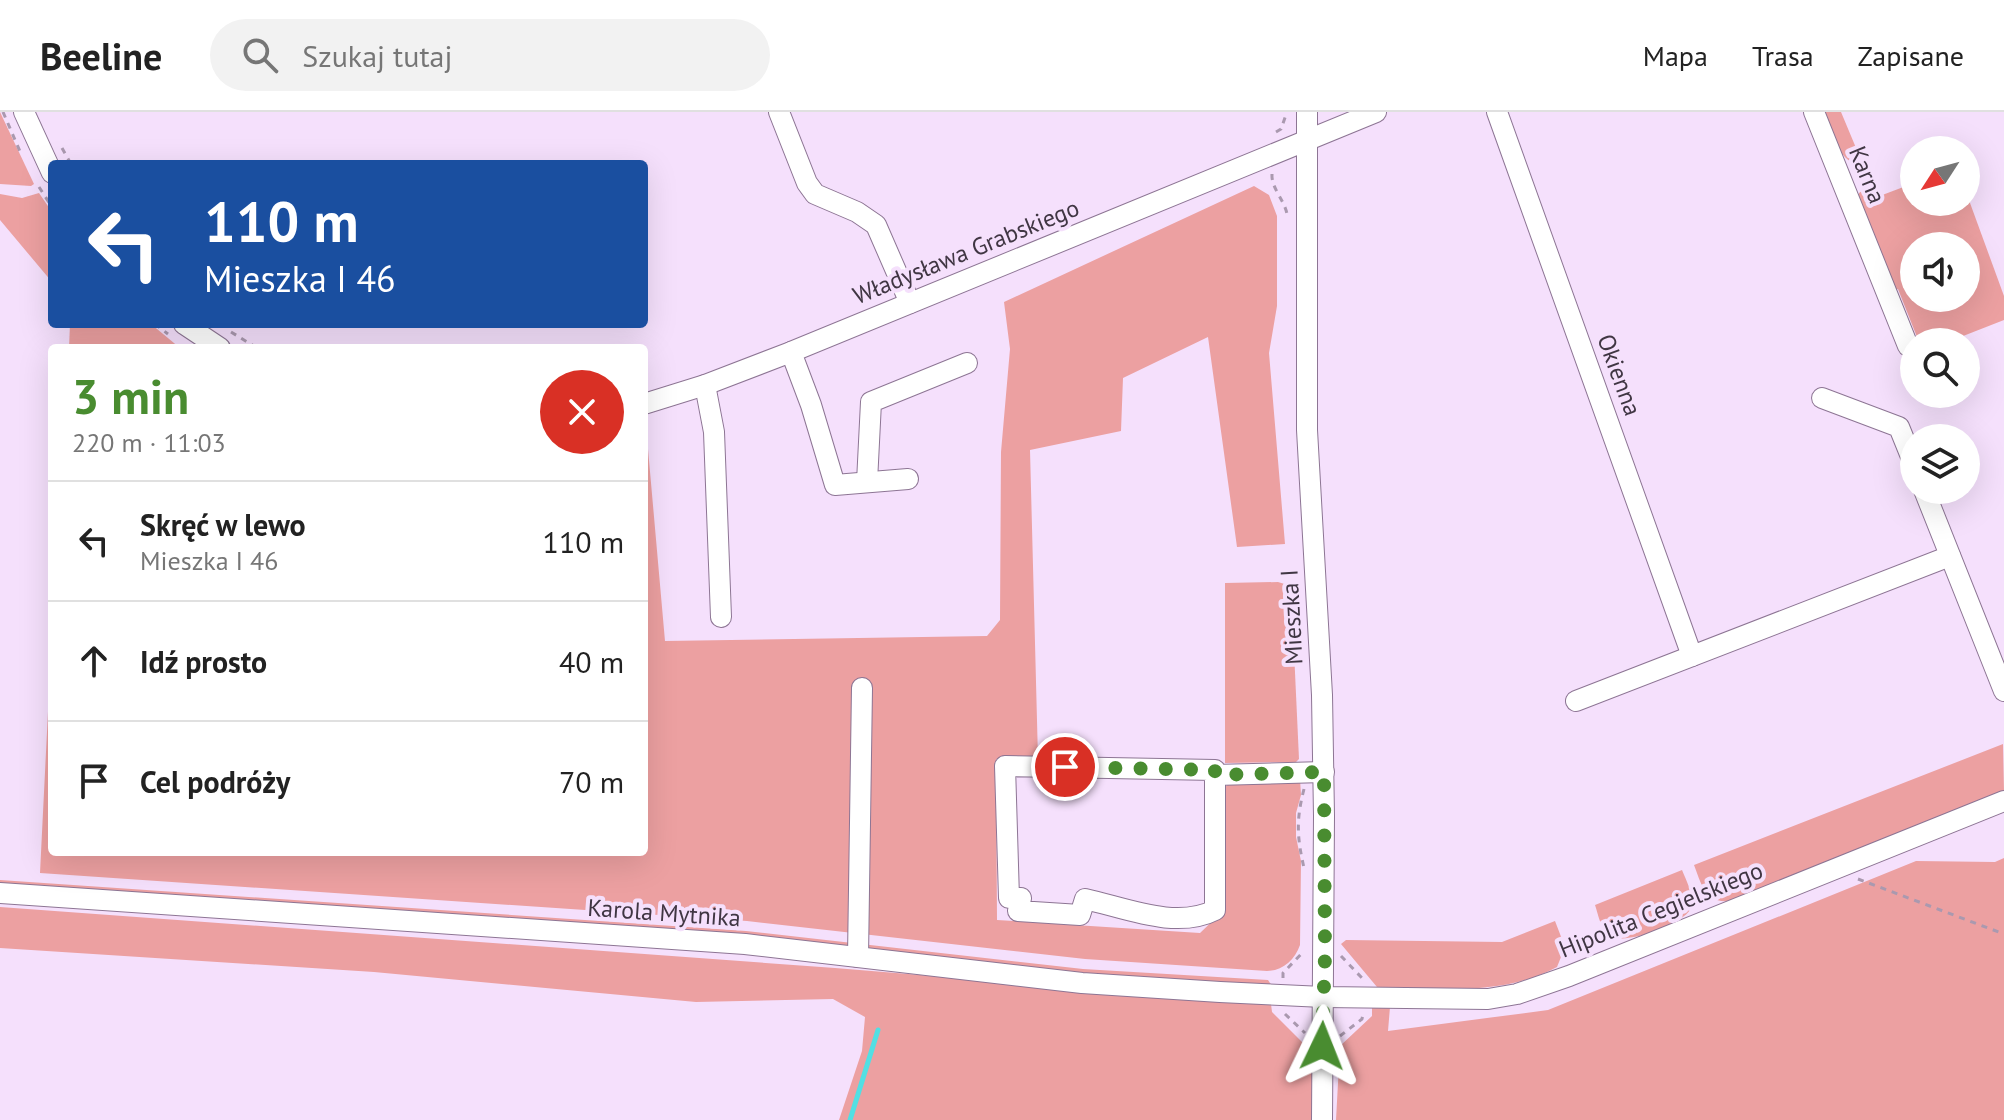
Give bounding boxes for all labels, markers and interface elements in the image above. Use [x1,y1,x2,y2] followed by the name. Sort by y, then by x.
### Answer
[210,19,770,91] search box
[40,31,162,80] text: Beeline
[238,33,282,77] icon: search
[302,36,452,75] text: Szukaj tutaj
[1643,37,1708,74] text: Mapa
[1752,37,1814,74] text: Trasa
[1858,37,1964,74] text: Zapisane
[1900,136,1980,216] north arrow
[1900,136,1980,504] map controls
[1842,142,1893,208] street label: Karna
[204,185,359,257] text: 110 m
[72,192,176,296] icon: left
[848,192,1083,311] street label: Władysława Grabskiego
[1900,232,1980,312] button: sound
[204,255,396,302] text: Mieszka I 46
[1900,328,1980,408] button: search
[1590,330,1649,420] street label: Okienna
[72,365,189,427] text: 3 min
[540,370,624,454] button: close
[1900,424,1980,504] button: layers
[72,426,226,459] text: 220 m · 11:03
[140,505,306,544] text: Skręć w lewo
[72,519,116,563] icon: left
[543,522,624,561] text: 110 m
[140,544,278,577] text: Mieszka I 46
[1274,569,1309,665] street label: Mieszka I
[72,639,116,683] icon: ahead
[140,642,267,681] text: Idź prosto
[559,642,624,681] text: 40 m
[1031,733,1099,801] pin
[1043,745,1087,789] icon: arrive
[72,759,116,803] icon: arrive
[140,762,290,801] text: Cel podróży
[559,762,624,801] text: 70 m
[1554,854,1767,965] street label: Hipolita Cegielskiego
[586,892,742,933] street label: Karola Mytnika
[1280,1004,1364,1088] position arrow

